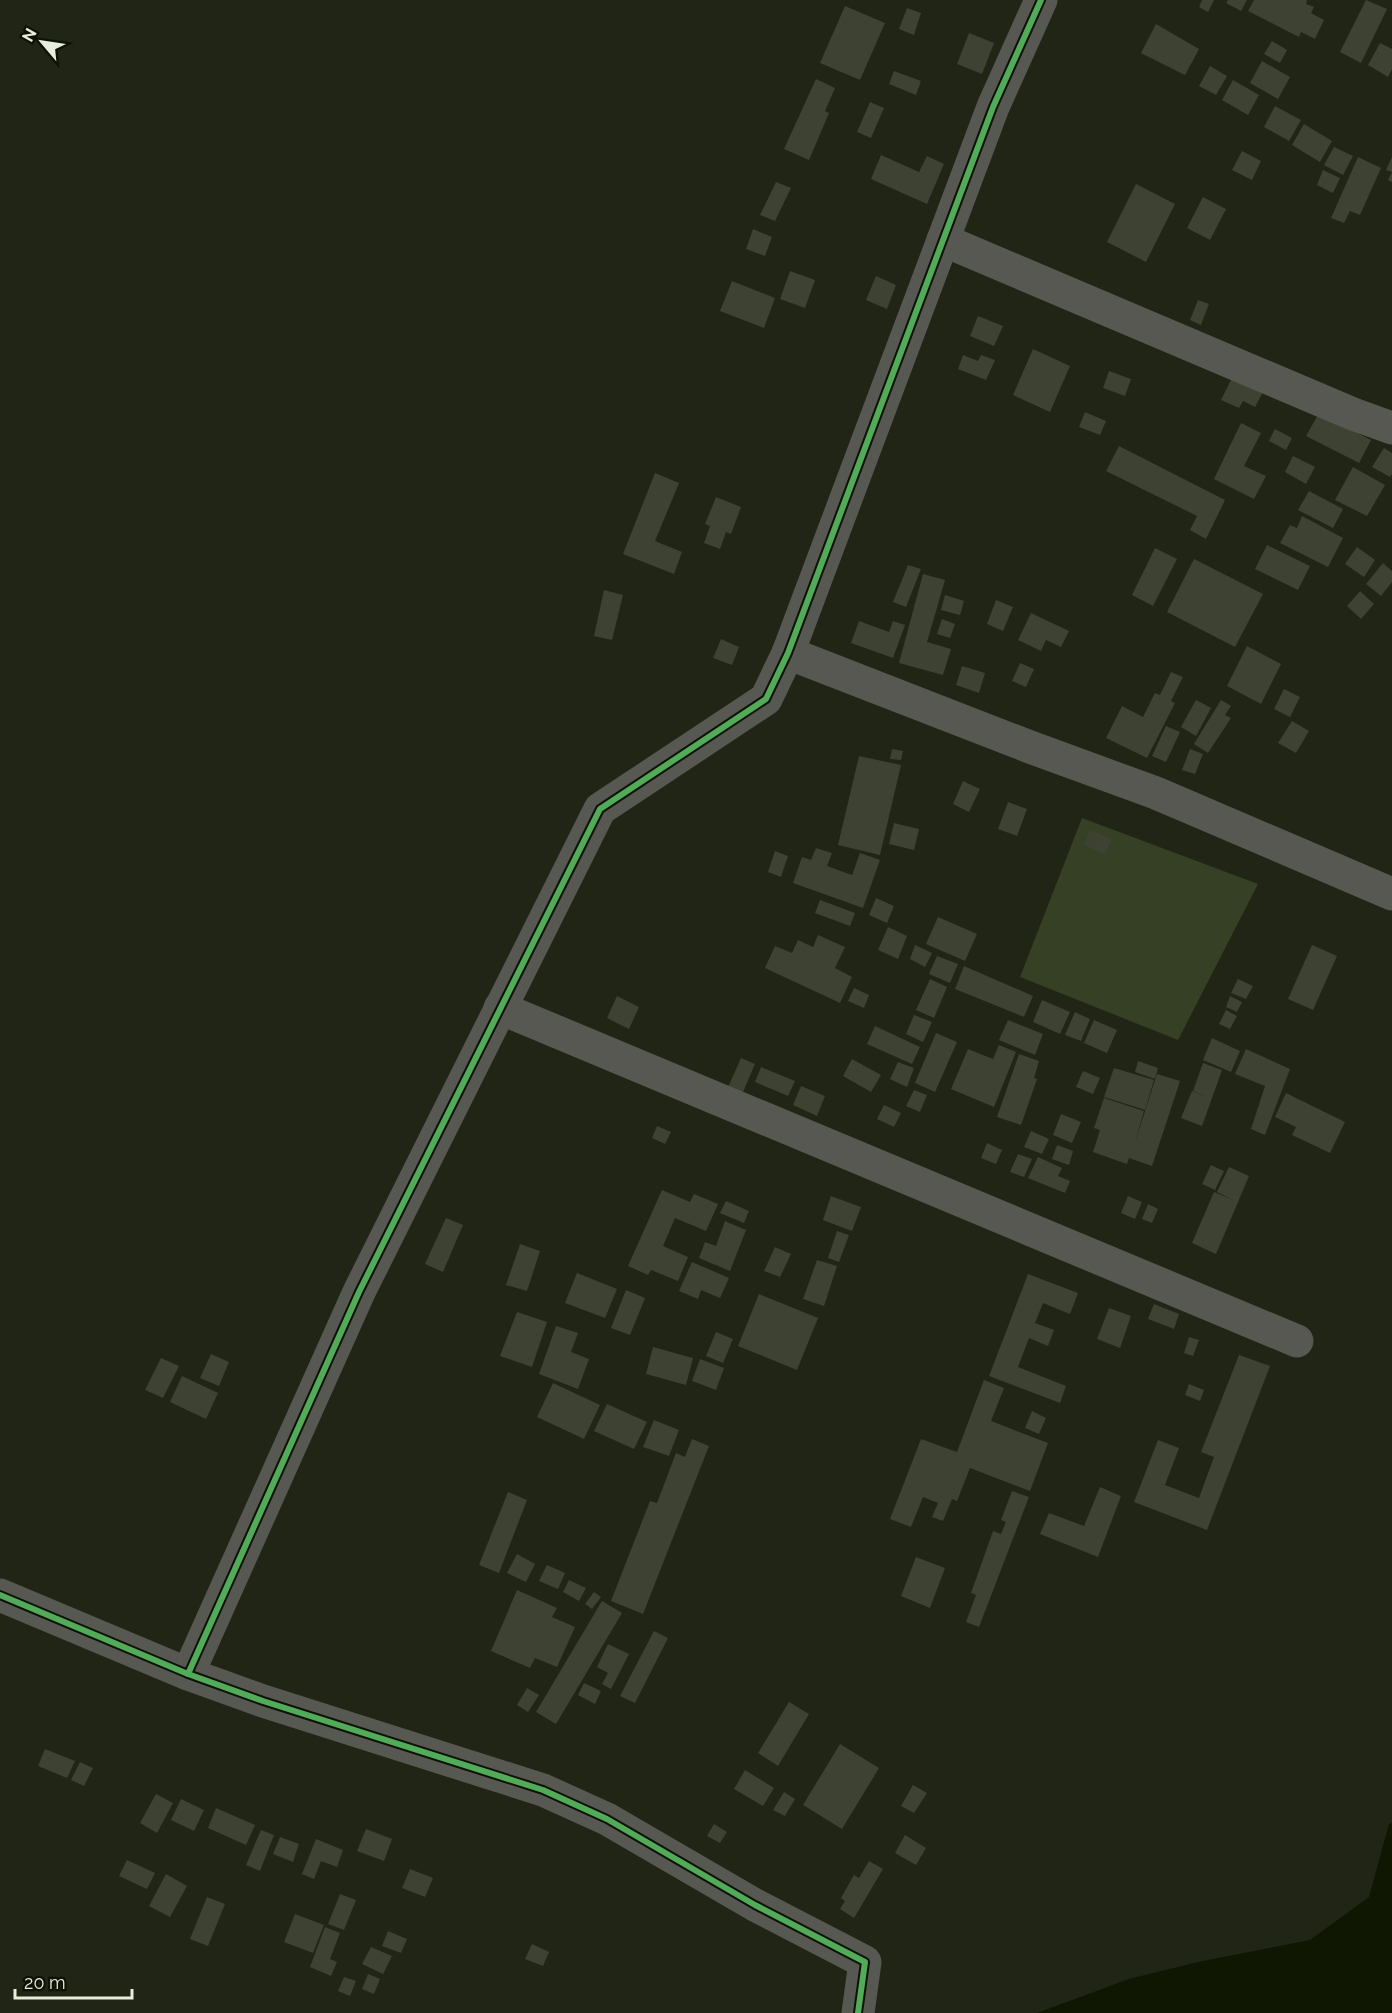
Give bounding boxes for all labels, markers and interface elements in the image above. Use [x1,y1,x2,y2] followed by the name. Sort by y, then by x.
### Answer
[12,12,72,72] north arrow
[18,25,41,45] text: N
[15,1962,132,2000] scale bar
[24,1972,66,1993] text: 20 m

